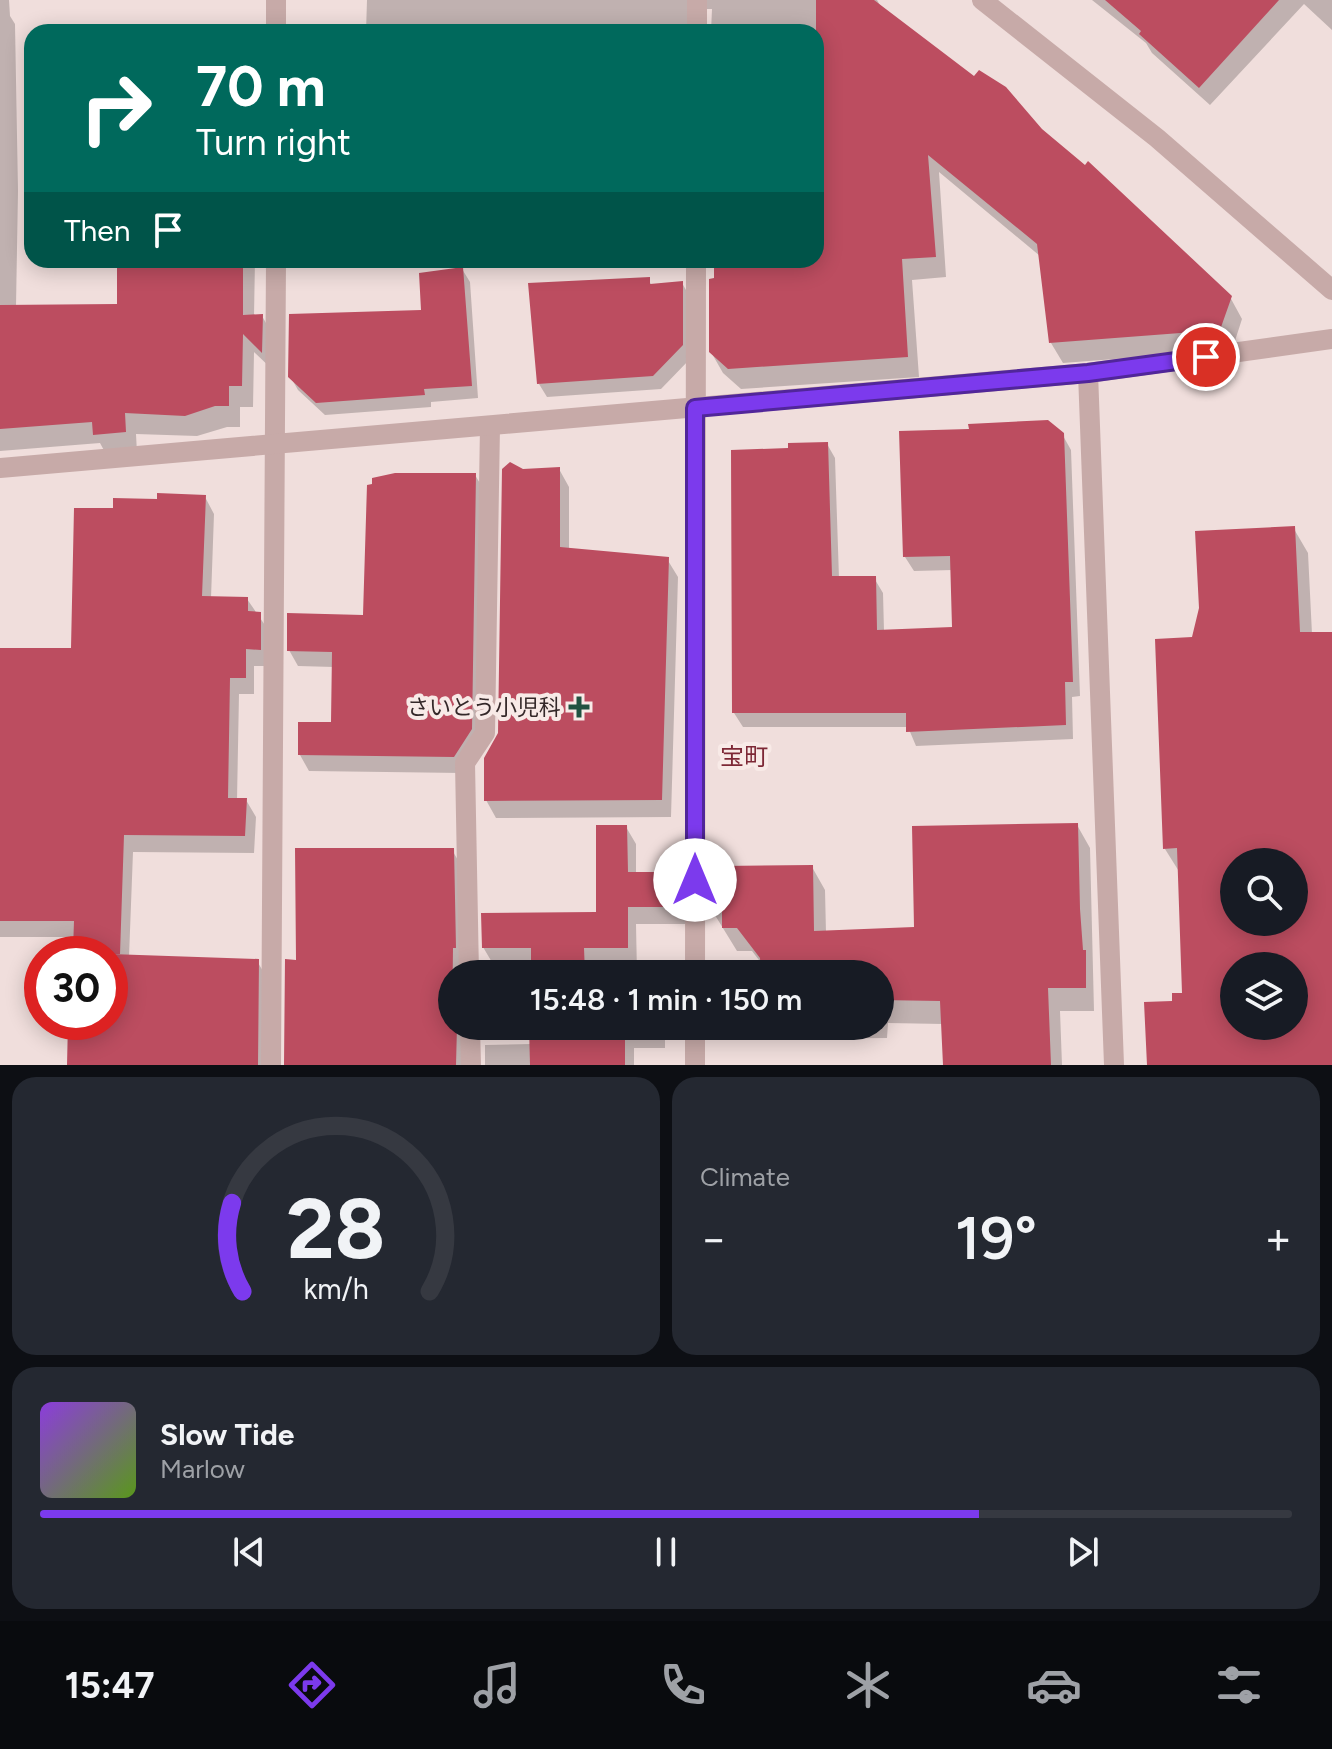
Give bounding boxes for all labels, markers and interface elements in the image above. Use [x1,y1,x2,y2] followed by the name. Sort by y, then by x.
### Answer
[196,53,326,120] text: 70 m
[64,56,168,160] icon: right
[196,121,351,164] text: Turn right
[146,208,190,252] icon: arrive
[64,212,130,249] text: Then
[1172,323,1240,391] pin
[1184,335,1228,379] icon: arrive
[407,694,561,721] place label: さいとう小児科
[568,696,590,718] marker: さいとう小児科
[720,742,768,771] district label: 宝町
[653,838,737,922] position arrow
[1220,848,1308,1040] map controls
[1220,848,1308,936] button: search
[24,936,128,1040] speed limit sign: 30
[1220,952,1308,1040] button: layers
[530,981,802,1018] text: 15:48 · 1 min · 150 m
[700,1161,790,1193] text: Climate
[286,1179,386,1279] text: 28
[955,1202,1037,1274] text: 19°
[700,1212,727,1265] text: −
[1265,1212,1292,1265] text: +
[303,1272,369,1306] text: km/h
[160,1416,294,1453] text: Slow Tide
[160,1453,245,1485] text: Marlow
[227,1530,271,1574] icon: previous
[644,1530,688,1574] icon: pause
[1061,1530,1105,1574] icon: next
[284,1657,340,1713] icon: directions
[469,1657,525,1713] icon: music
[655,1657,711,1713] icon: phone
[840,1657,896,1713] icon: climate
[1026,1657,1082,1713] icon: car
[1211,1657,1267,1713] icon: filters
[65,1664,154,1707] text: 15:47

